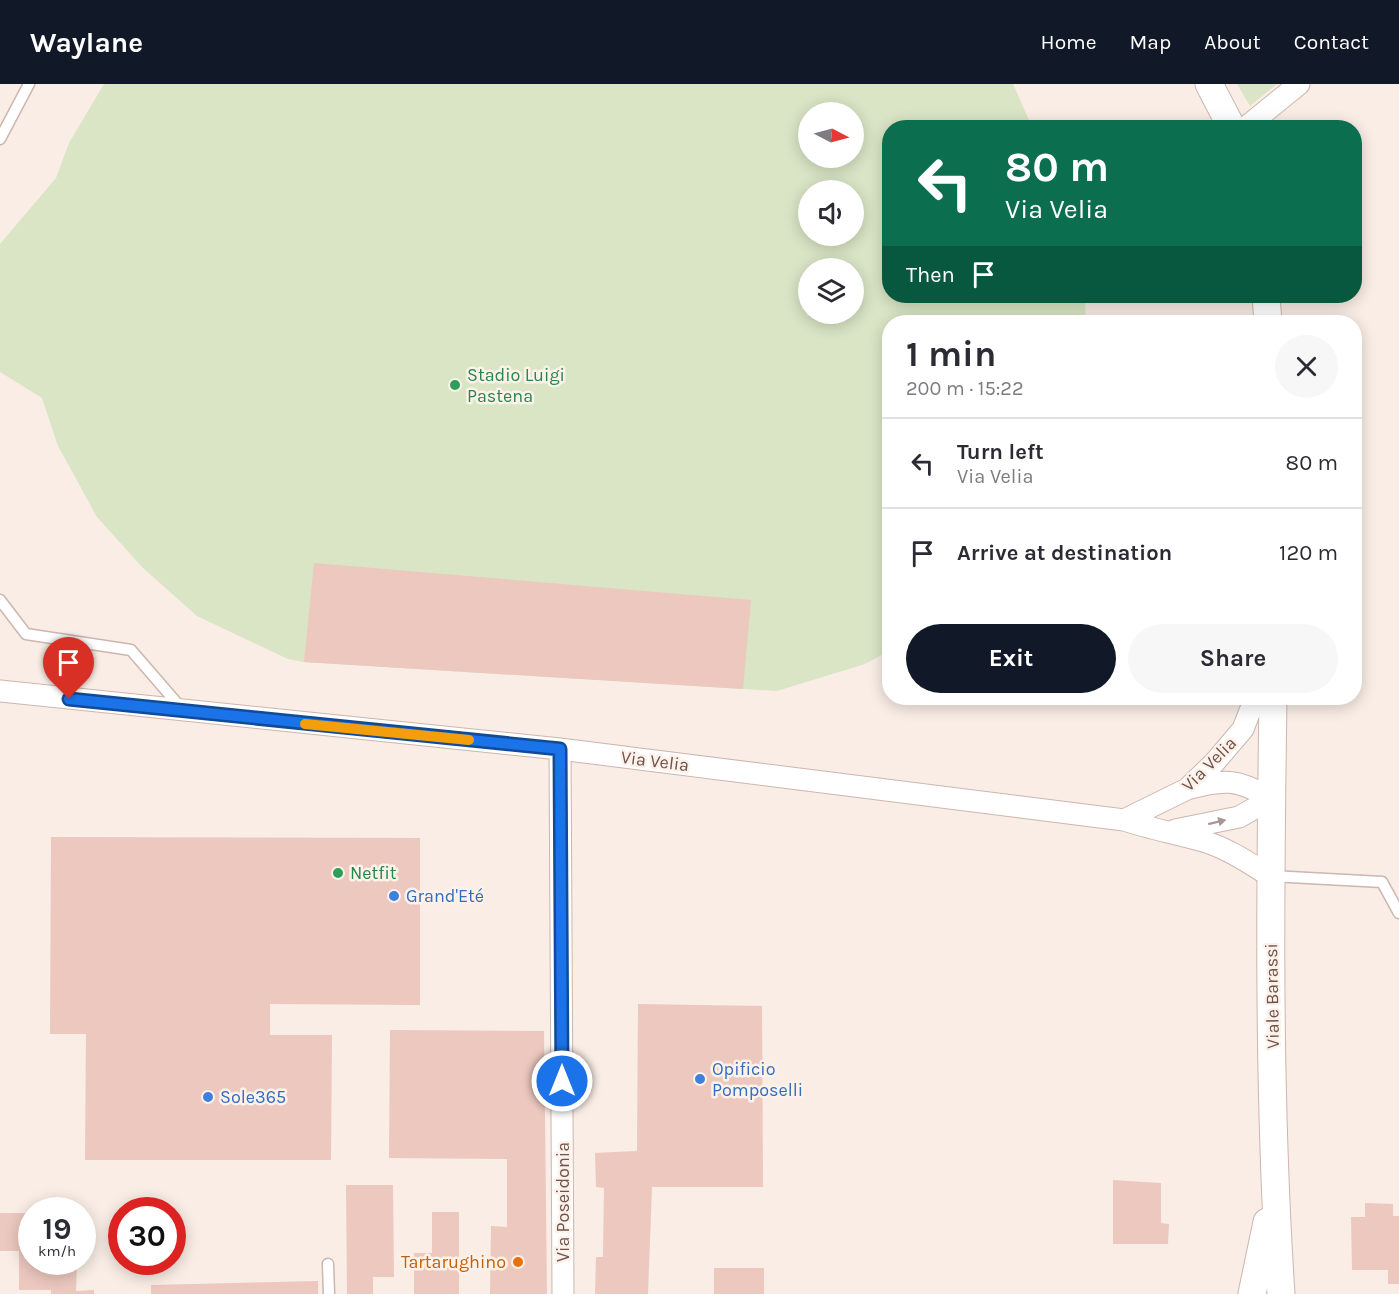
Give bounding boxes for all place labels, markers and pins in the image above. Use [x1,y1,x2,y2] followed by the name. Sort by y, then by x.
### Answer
[467,364,565,407] place label: Stadio Luigi Pastena
[448,378,462,392] marker: Stadio Luigi Pastena
[43,637,94,699] pin
[350,862,397,884] place label: Netfit
[331,866,345,880] marker: Netfit
[406,885,484,907] place label: Grand'Eté
[387,889,401,903] marker: Grand'Eté
[712,1058,803,1101] place label: Opificio Pomposelli
[693,1072,707,1086] marker: Opificio Pomposelli
[220,1086,286,1108] place label: Sole365
[201,1090,215,1104] marker: Sole365
[401,1251,506,1273] place label: Tartarughino
[511,1255,525,1269] marker: Tartarughino

